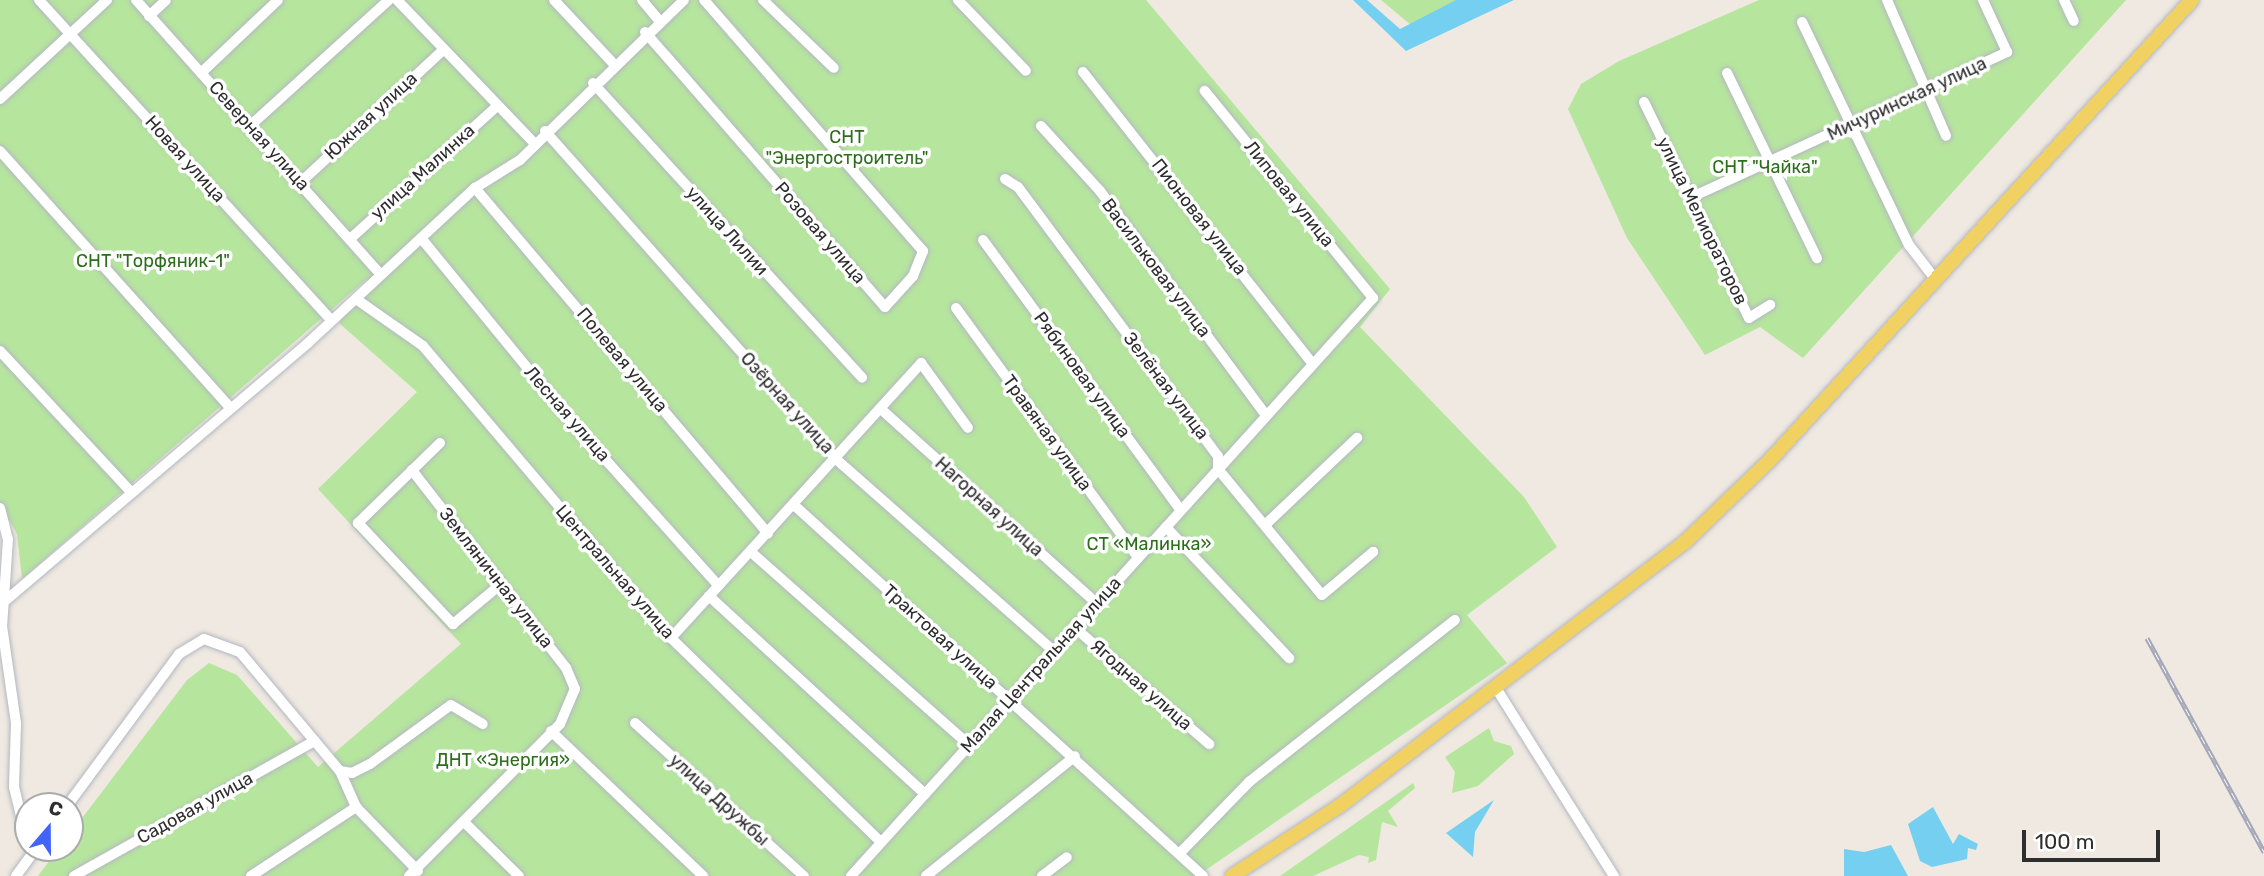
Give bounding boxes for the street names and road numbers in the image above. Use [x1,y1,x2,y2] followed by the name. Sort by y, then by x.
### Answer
[1824,53,1990,145] street label: Мичуринская улица
[320,68,422,164] street label: Южная улица
[204,77,314,195] street label: Северная улица
[140,111,230,207] street label: Новая улица
[367,120,479,224] street label: улица Малинка
[1652,134,1752,308] street label: улица Мелиораторов
[1239,136,1339,252] street label: Липовая улица
[1147,155,1251,279] street label: Пионовая улица
[770,178,870,288] street label: Розовая улица
[681,182,773,280] street label: улица Лилии
[1097,194,1215,342] street label: Васильковая улица
[572,303,672,417] street label: Полевая улица
[1029,308,1135,442] street label: Рябиновая улица
[1119,328,1213,444] street label: Зелёная улица
[736,348,838,458] street label: Озёрная улица
[520,362,614,466] street label: Лесная улица
[998,371,1096,495] street label: Травяная улица
[930,453,1048,561] street label: Нагорная улица
[551,501,679,643] street label: Центральная улица
[434,503,558,653] street label: Земляничная улица
[956,573,1126,757] street label: Малая Центральная улица
[878,580,1002,694] street label: Трактовая улица
[1086,635,1196,735] street label: Ягодная улица
[665,750,773,850] street label: улица Дружбы
[133,767,257,849] street label: Садовая улица

